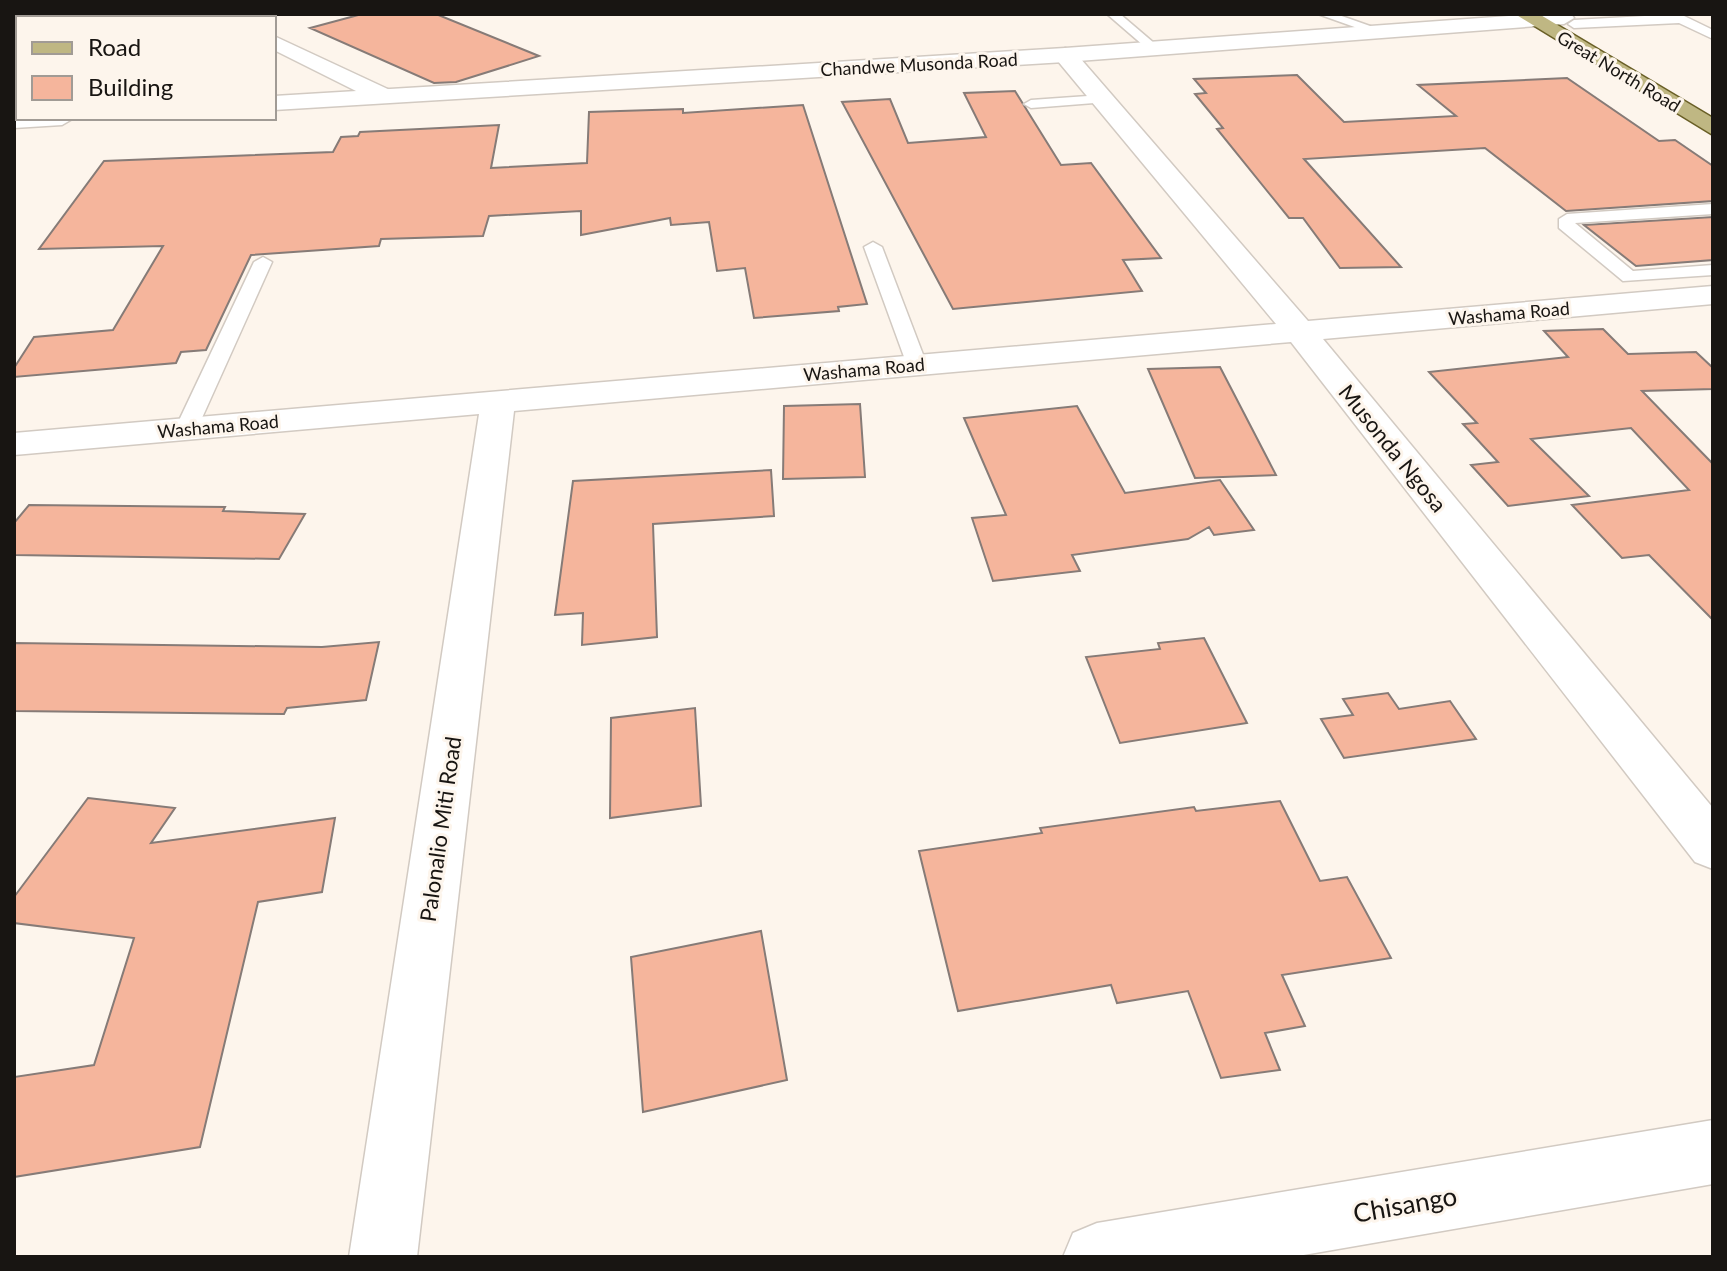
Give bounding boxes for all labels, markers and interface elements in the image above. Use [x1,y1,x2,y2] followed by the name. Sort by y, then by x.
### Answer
[16,16,276,120] legend
[1553,26,1685,116] street label: Great North Road
[88,32,141,61] text: Road
[820,48,1018,80] street label: Chandwe Musonda Road
[88,72,173,101] text: Building
[1447,297,1571,329] street label: Washama Road
[802,353,926,385] street label: Washama Road
[1333,379,1453,517] street label: Musonda Ngosa
[156,410,280,442] street label: Washama Road
[414,735,466,923] street label: Palonalio Miti Road
[1351,1179,1459,1229] street label: Chisango

